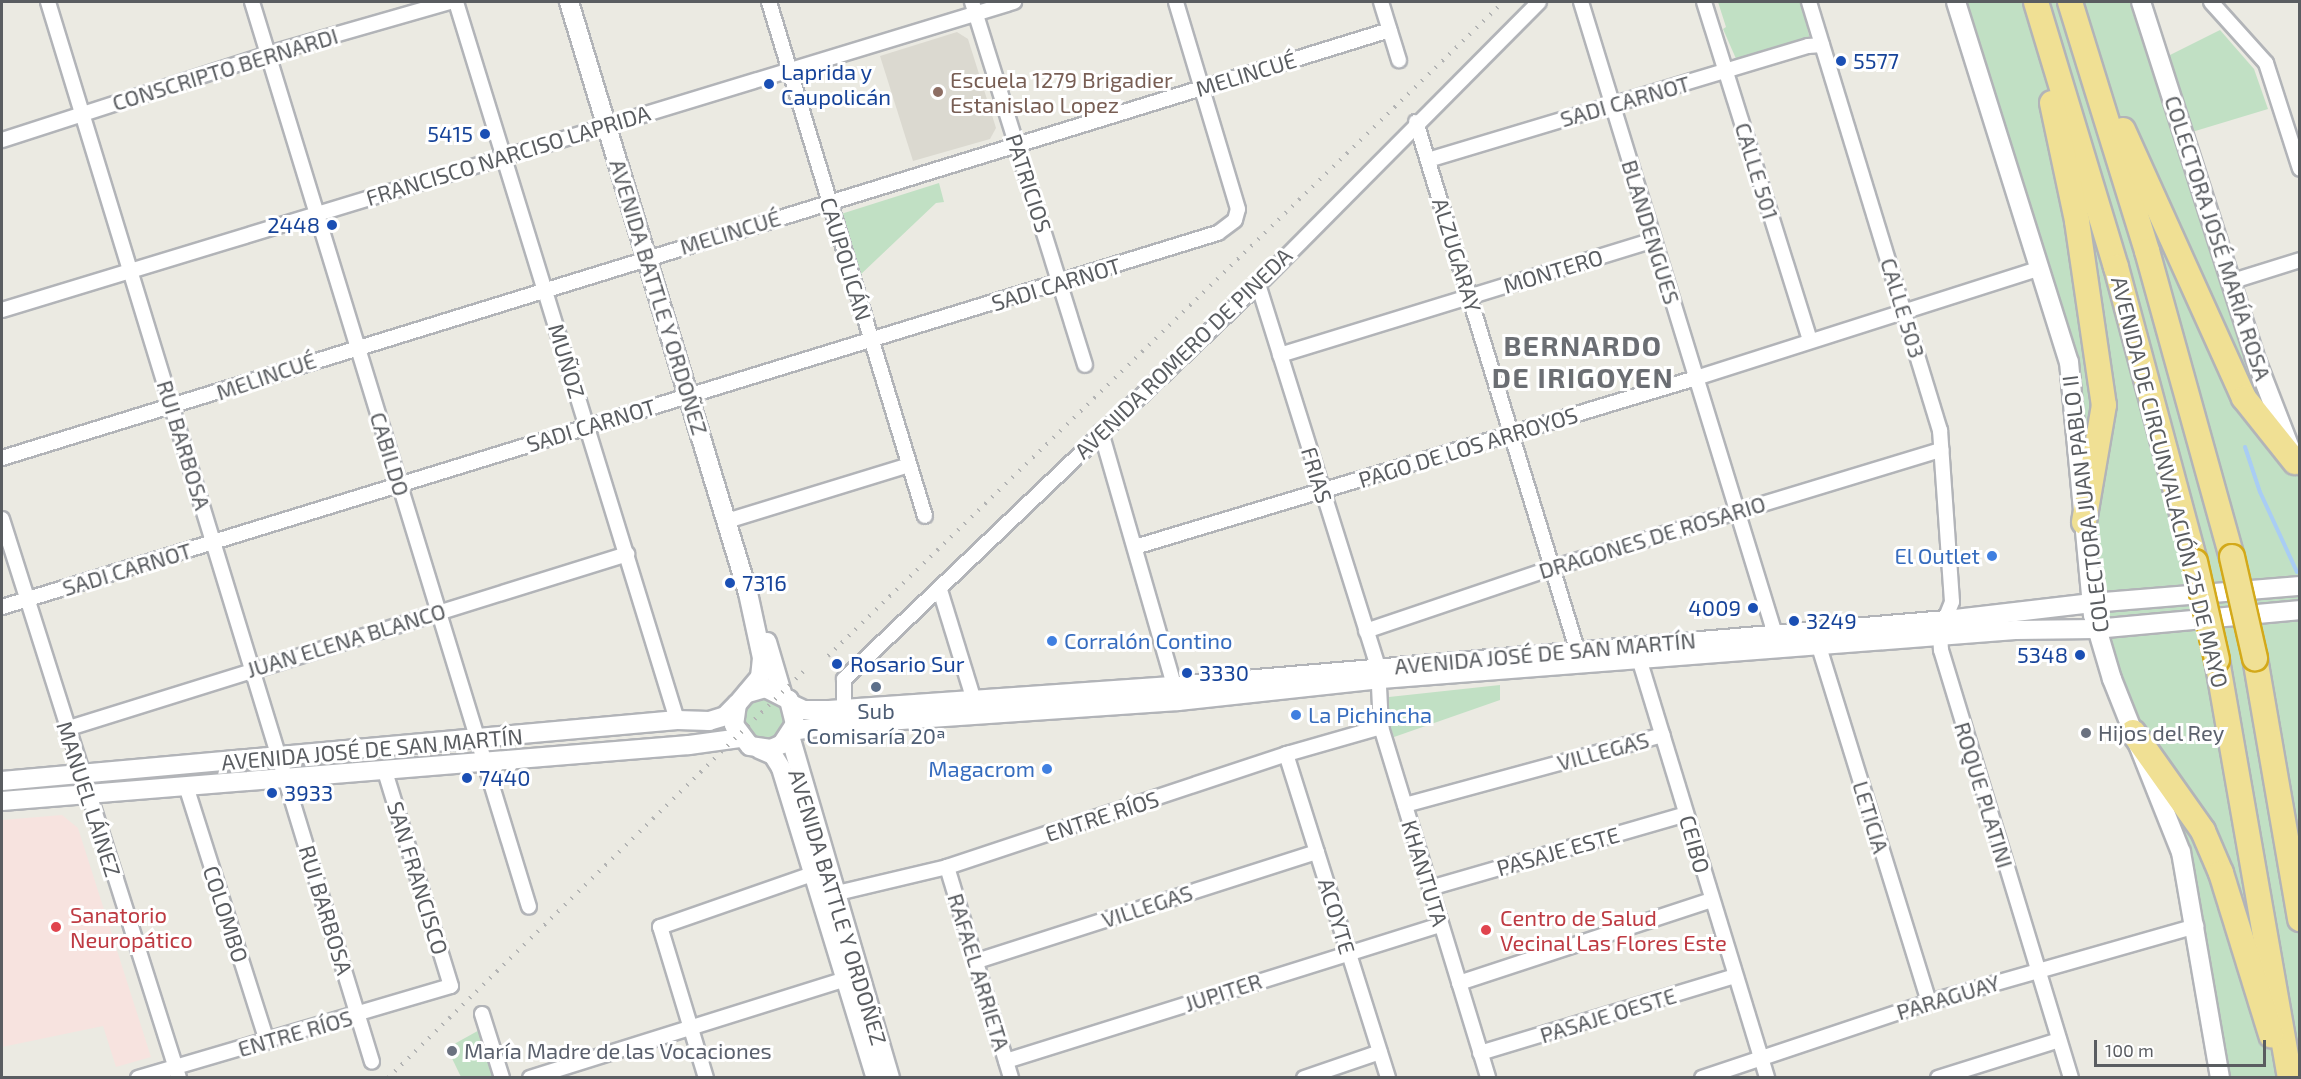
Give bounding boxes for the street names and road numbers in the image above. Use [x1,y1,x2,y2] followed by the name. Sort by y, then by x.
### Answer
[109,22,341,116] street label: CONSCRIPTO BERNARDI
[1193,46,1299,102] street label: MELINCUÉ
[1557,70,1693,132] street label: SADI CARNOT
[2159,92,2277,384] street label: COLECTORA JOSÉ MARÍA ROSA
[363,99,653,211] street label: FRANCISCO NARCISO LAPRIDA
[1730,119,1784,223] street label: CALLE 501
[1001,130,1057,236] street label: PATRICIOS
[604,155,714,439] street label: AVENIDA BATTLE Y ORDOÑEZ
[1616,157,1686,307] street label: BLANDENGUES
[815,194,877,324] street label: CAUPOLICÁN
[1427,195,1487,315] street label: ALZUGARAY
[677,204,783,260] street label: MELINCUÉ
[1069,242,1297,464] street label: AVENIDA ROMERO DE PINEDA
[1500,243,1606,299] street label: MONTERO
[988,252,1124,316] street label: SADI CARNOT
[1875,255,1931,361] street label: CALLE 503
[2106,273,2234,691] street label: AVENIDA DE CIRCUNVALACIÓN 25 DE MAYO
[543,321,591,401] street label: MUÑOZ
[213,347,319,405] street label: MELINCUÉ
[2056,373,2114,635] street label: COLECTORA JUAN PABLO II
[152,377,216,513] street label: RUI BARBOSA
[523,393,659,457] street label: SADI CARNOT
[1355,401,1581,493] street label: PAGO DE LOS ARROYOS
[365,409,415,499] street label: CABILDO
[1296,444,1338,506] street label: FRIAS
[1535,490,1769,584] street label: DRAGONES DE ROSARIO
[59,537,195,601] street label: SADI CARNOT
[243,597,449,683] street label: JUAN ELENA BLANCO
[1393,627,1697,679] street label: AVENIDA JOSÉ DE SAN MARTÍN
[51,718,127,880] street label: MANUEL LÁINEZ
[1949,719,2019,871] street label: ROQUE PLATINI
[220,723,524,775] street label: AVENIDA JOSÉ DE SAN MARTÍN
[1554,726,1652,776] street label: VILLEGAS
[783,765,893,1049] street label: AVENIDA BATTLE Y ORDOÑEZ
[1848,778,1894,856] street label: LETICIA
[1042,785,1162,847] street label: ENTRE RÍOS
[382,798,454,958] street label: SAN FRANCISCO
[1674,812,1716,876] street label: CEIBO
[1396,817,1454,929] street label: KHANTUTA
[1494,821,1622,881] street label: PASAJE ESTE
[294,842,358,978] street label: RUI BARBOSA
[198,862,254,966] street label: COLOMBO
[1313,875,1361,957] street label: ACOYTE
[1098,879,1196,933] street label: VILLEGAS
[942,890,1016,1054] street label: RAFAEL ARRIETA
[1181,967,1265,1017] street label: JUPITER
[1893,969,2003,1025] street label: PARAGUAY
[1537,982,1679,1048] street label: PASAJE OESTE
[235,1004,355,1062] street label: ENTRE RÍOS

